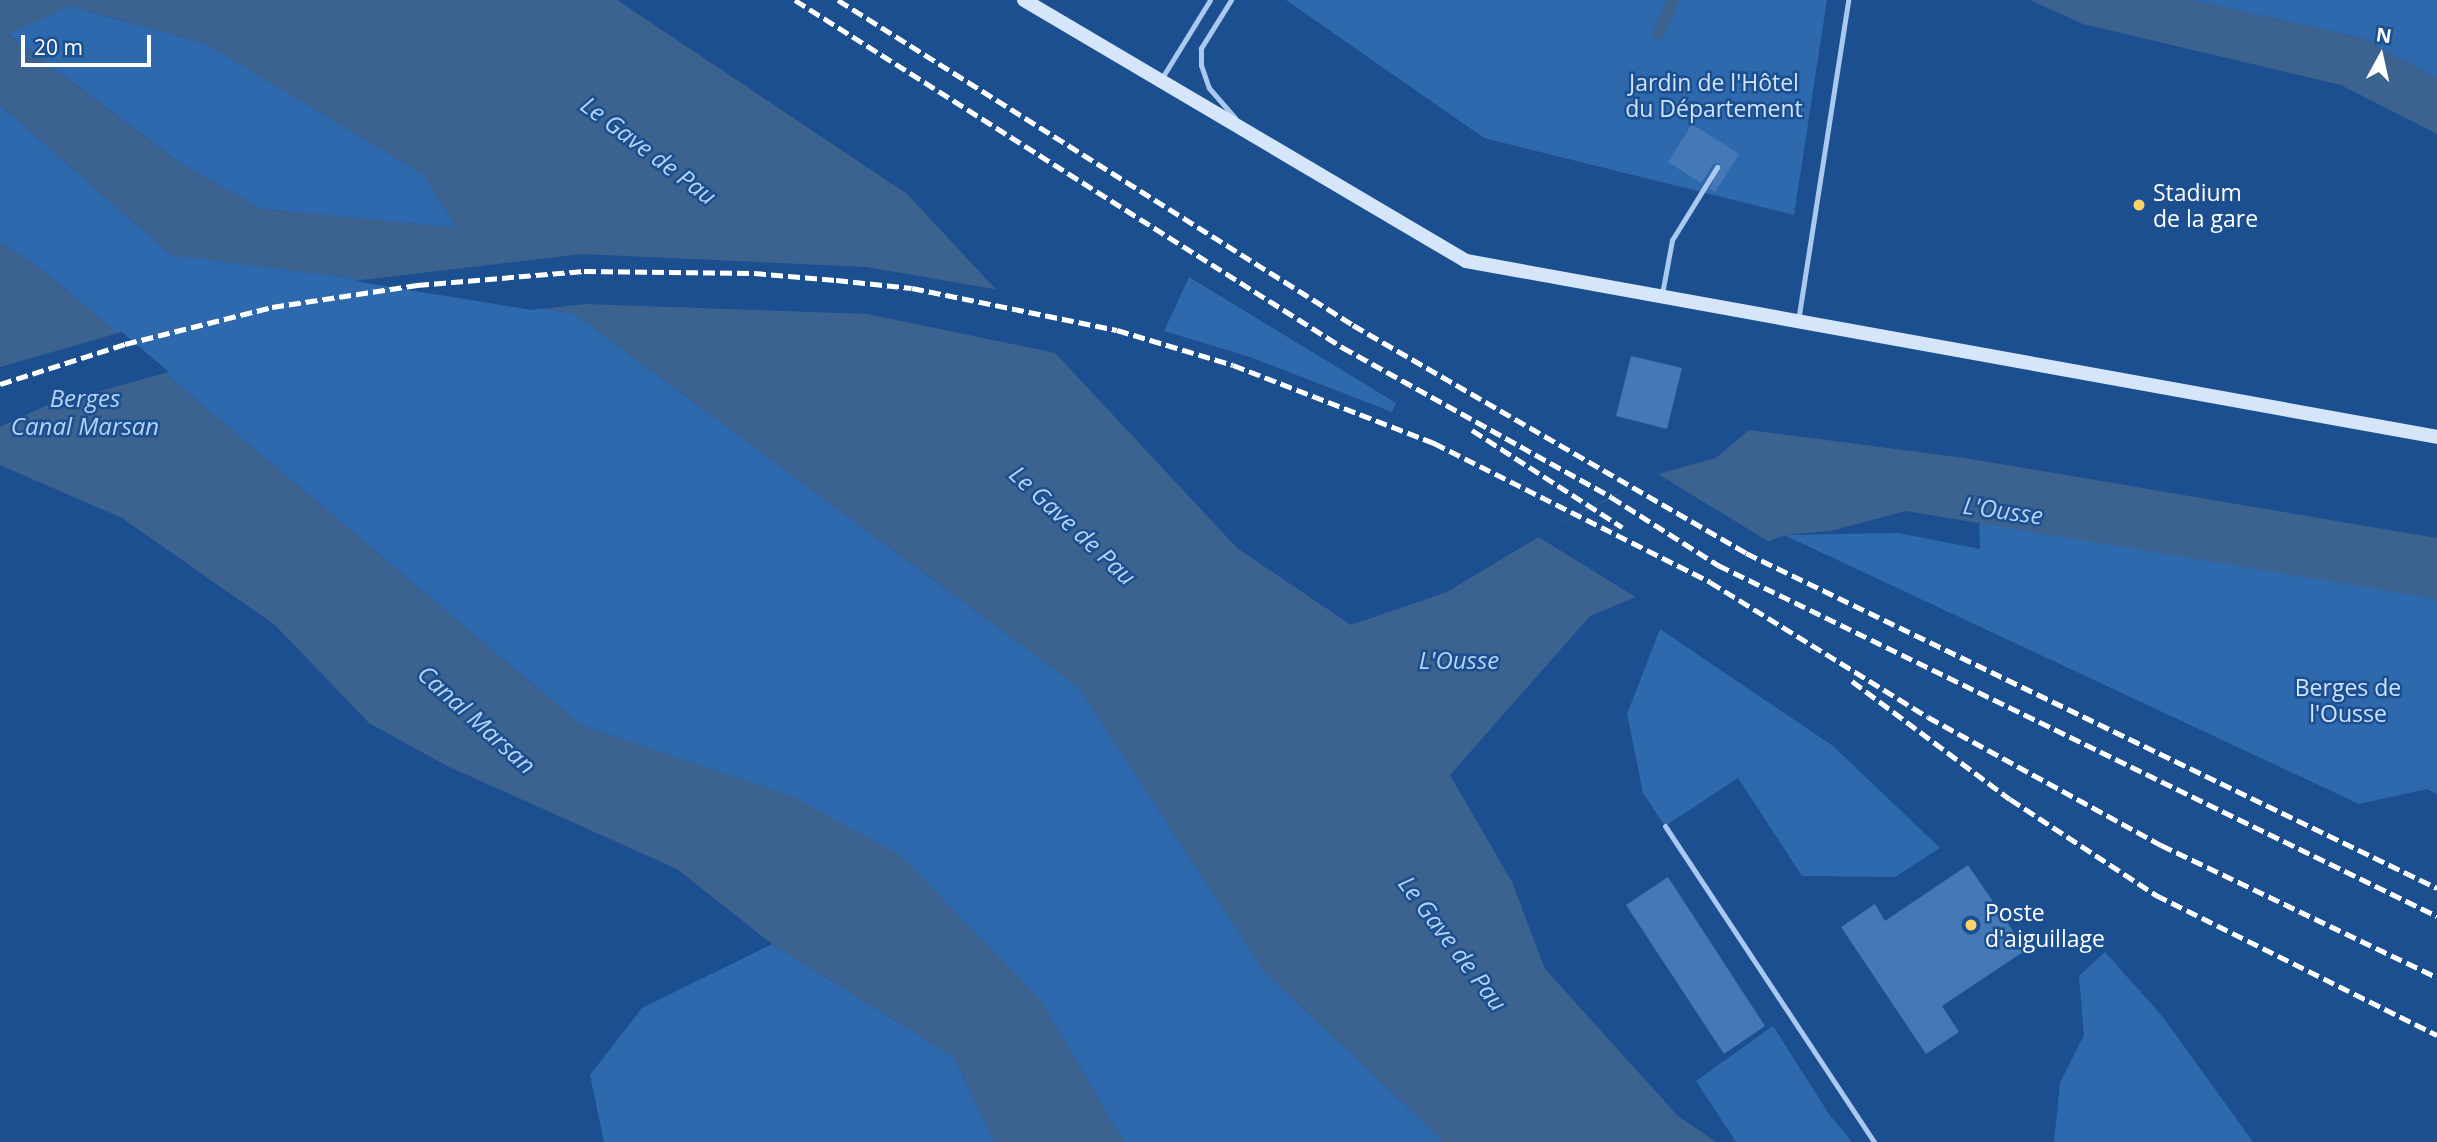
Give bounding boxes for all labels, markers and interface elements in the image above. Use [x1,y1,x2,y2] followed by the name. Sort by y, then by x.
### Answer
[24,21,154,65] scale bar
[2346,21,2416,91] north arrow
[2374,21,2393,49] text: N
[34,33,83,61] text: 20 m
[1625,68,1803,122] park label: Jardin de l'Hôtel du Département
[576,90,722,210] water label: Le Gave de Pau
[2153,178,2258,232] place label: Stadium de la gare
[2131,197,2147,213] marker: Stadium de la gare
[11,384,159,440] water label: Berges Canal Marsan
[1004,459,1142,591] water label: Le Gave de Pau
[1961,490,2045,530] water label: L'Ousse
[1419,646,1499,674] water label: L'Ousse
[412,659,542,779] water label: Canal Marsan
[2295,673,2401,727] park label: Berges de l'Ousse
[1393,870,1513,1016] water label: Le Gave de Pau
[1985,898,2105,952] place label: Poste d'aiguillage
[1963,917,1979,933] marker: Poste d'aiguillage

